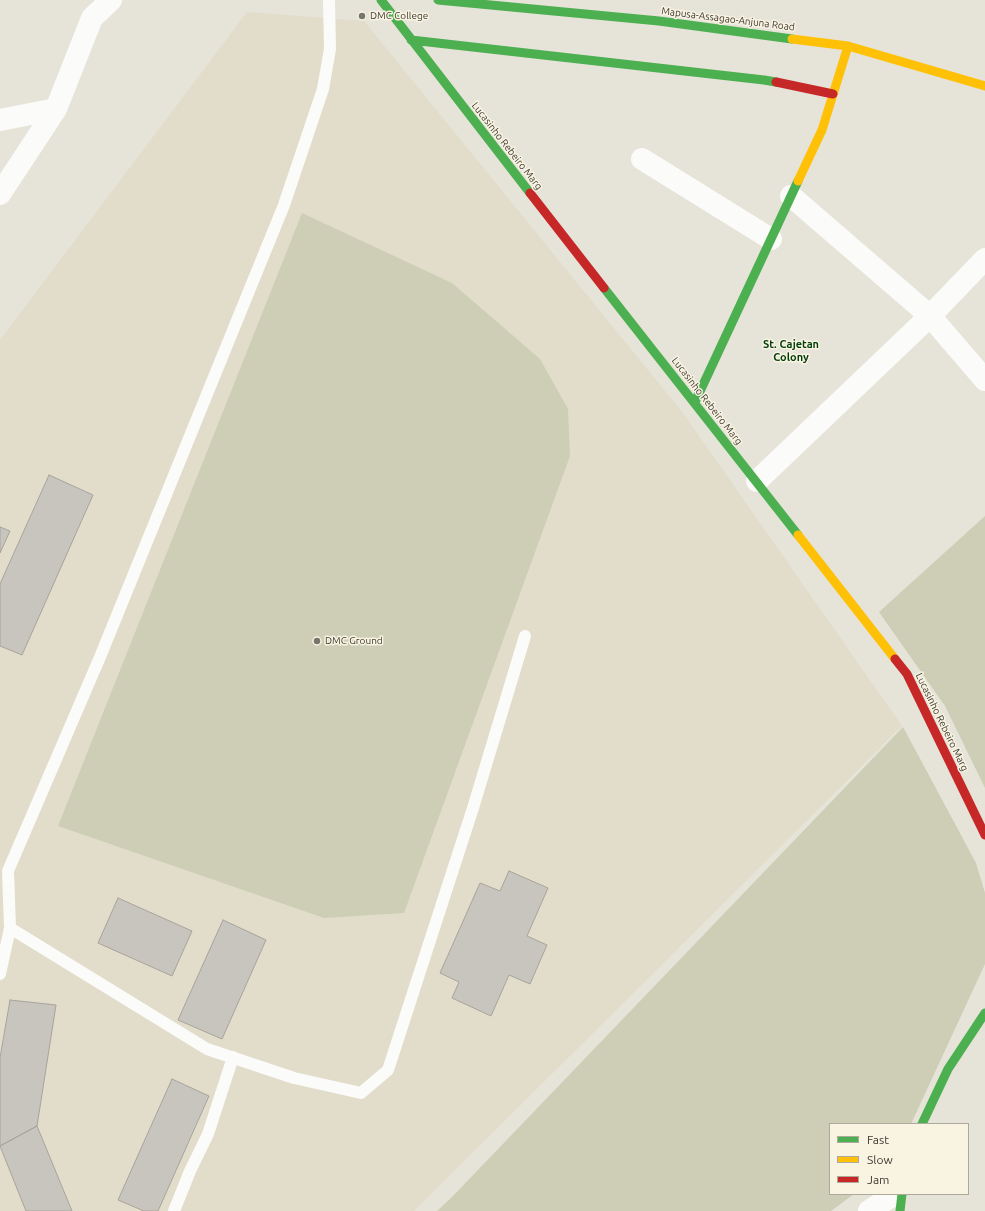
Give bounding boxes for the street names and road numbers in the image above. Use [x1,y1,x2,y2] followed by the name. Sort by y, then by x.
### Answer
[661,5,795,33] street label: Mapusa-Assagao-Anjuna Road
[469,100,545,192] street label: Lucasinho Rebeiro Marg
[669,355,745,447] street label: Lucasinho Rebeiro Marg
[913,671,971,773] street label: Lucasinho Rebeiro Marg

